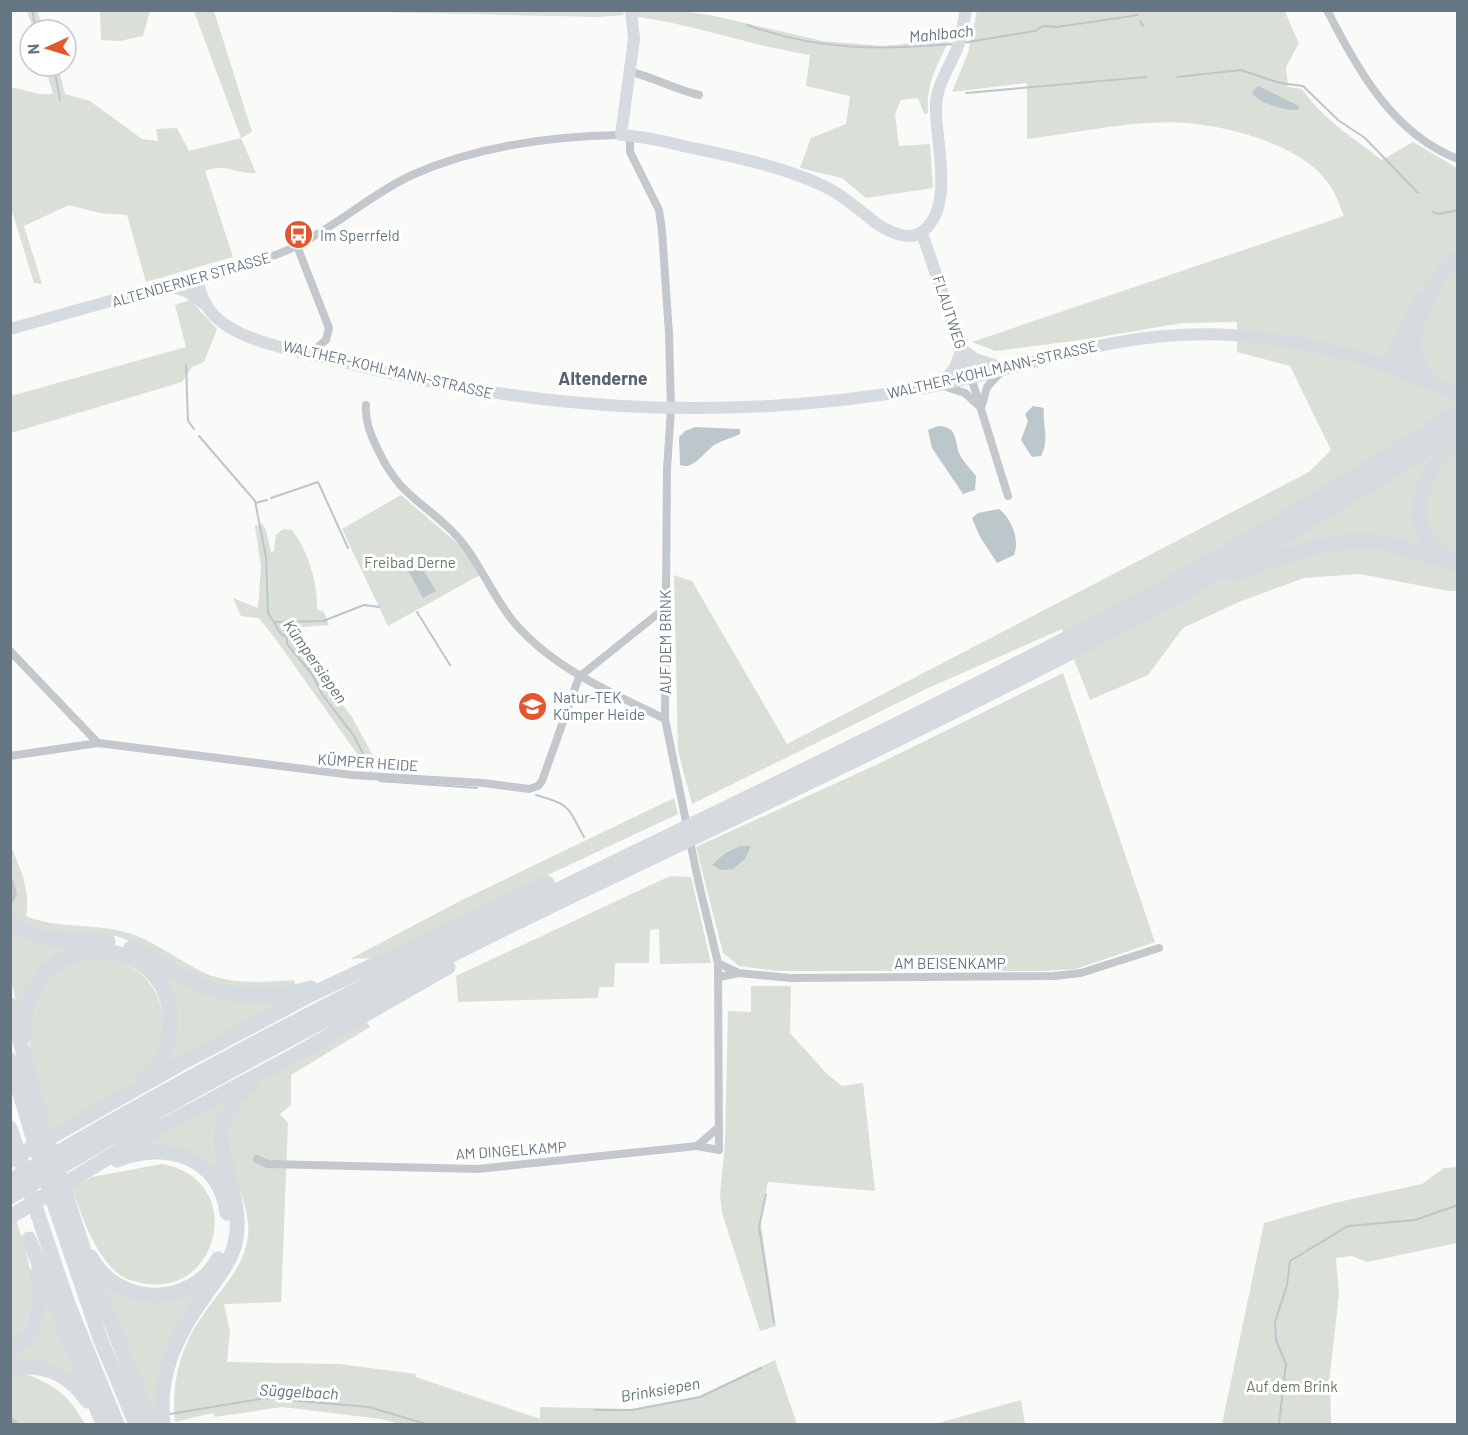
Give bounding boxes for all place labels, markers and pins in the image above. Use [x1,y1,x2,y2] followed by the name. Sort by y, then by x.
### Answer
[283,219,315,251] bus stop icon: Im Sperrfeld
[320,226,400,244] place label: Im Sperrfeld
[553,688,645,723] place label: Natur-TEK Kümper Heide
[516,690,548,722] school or university icon: Natur-TEK Kümper Heide

